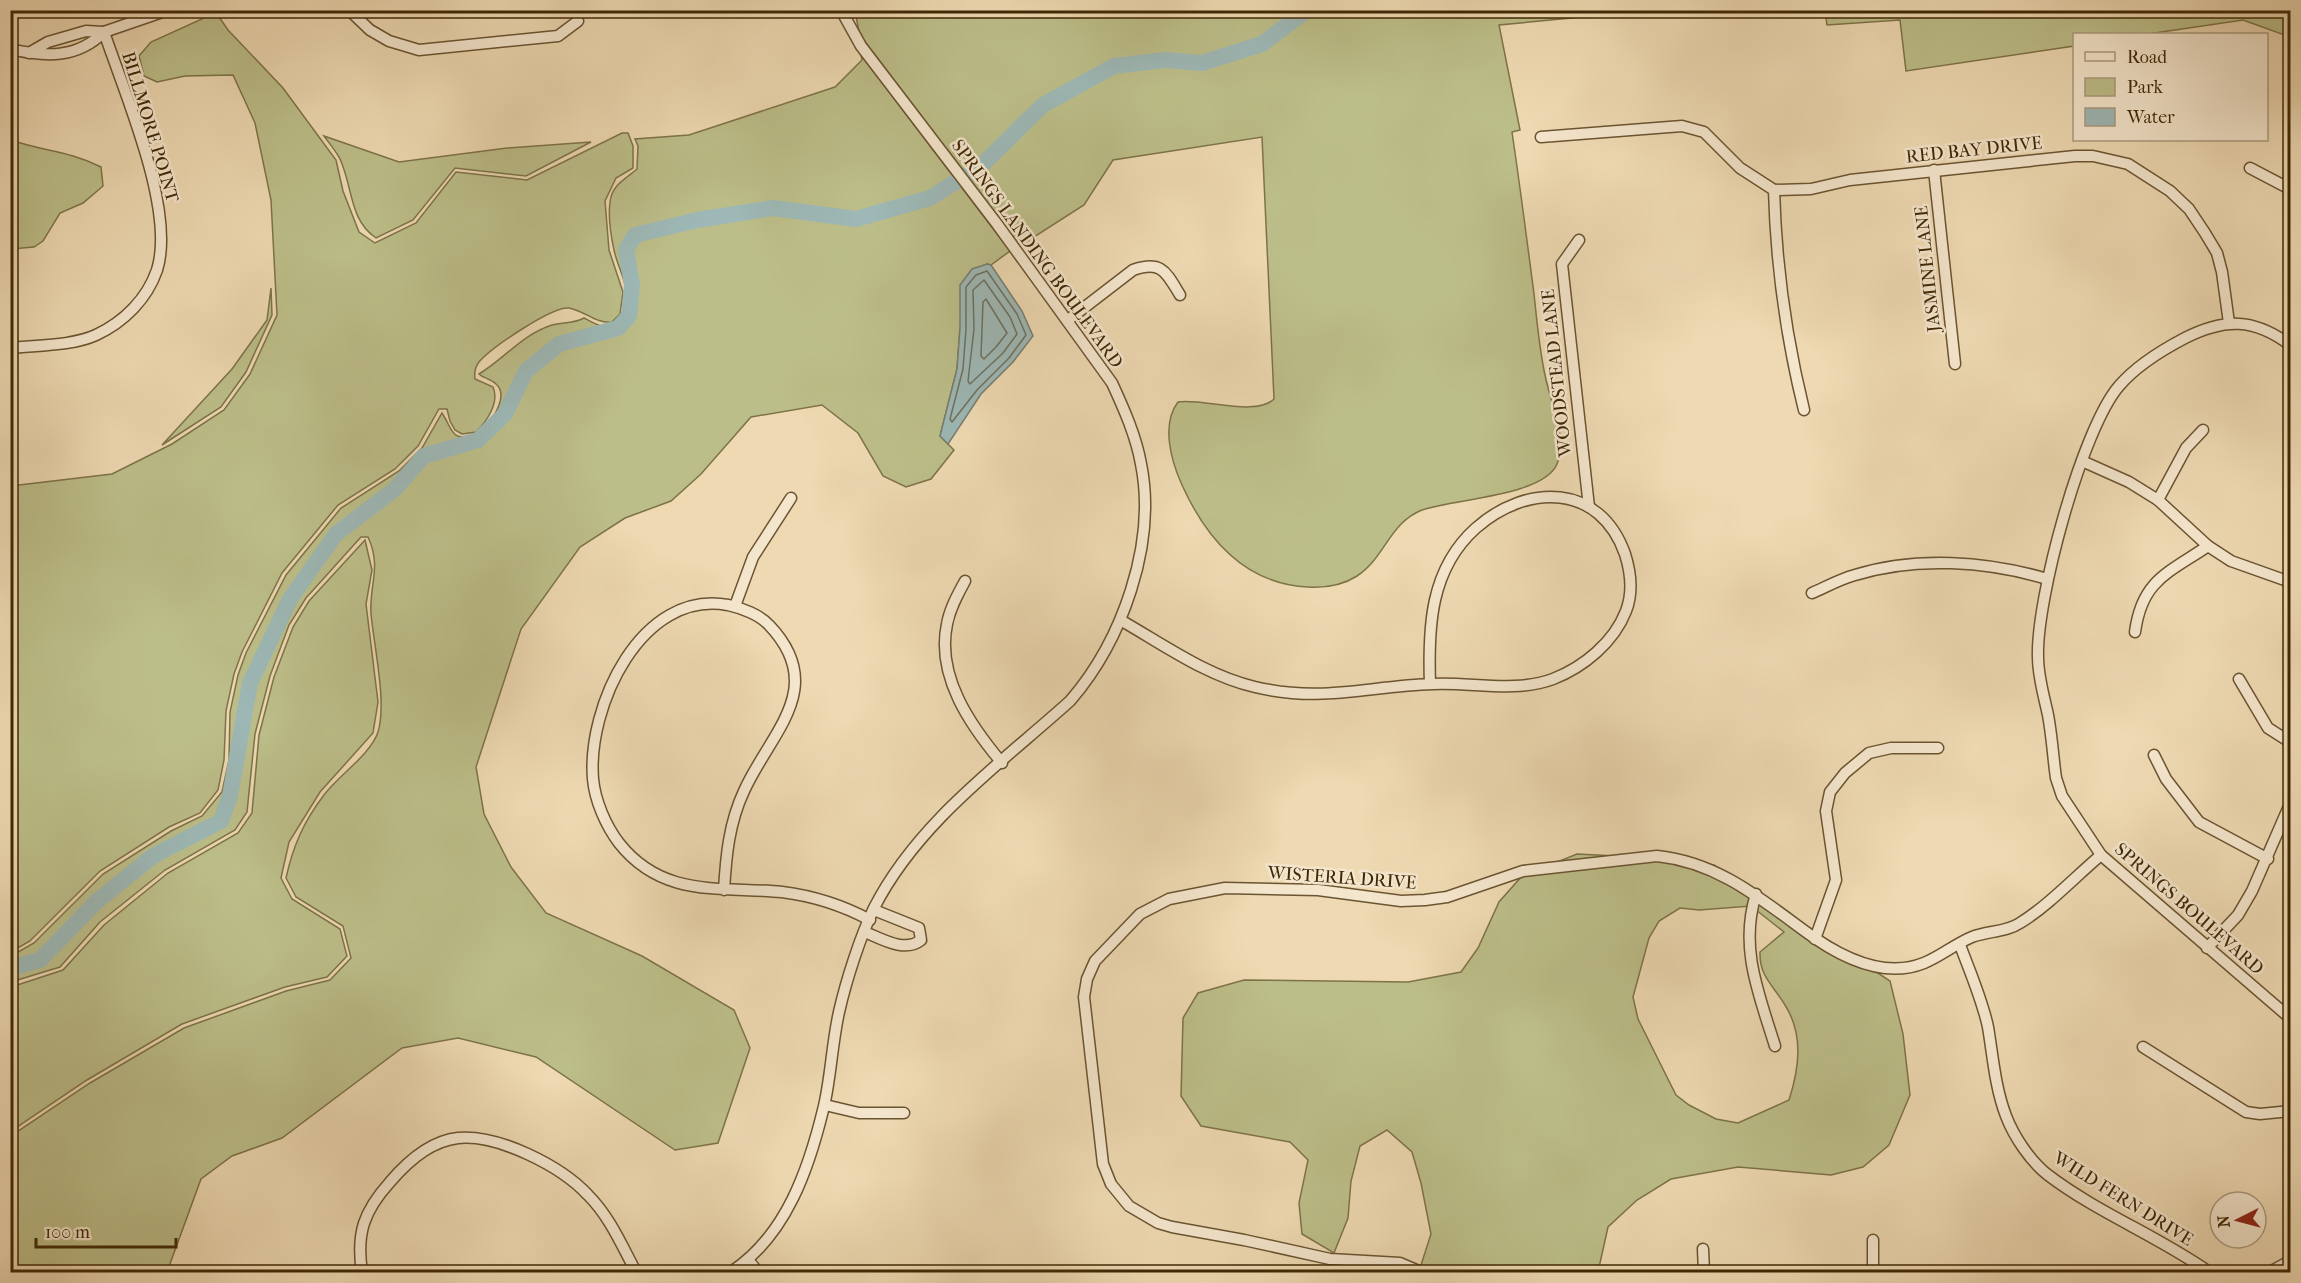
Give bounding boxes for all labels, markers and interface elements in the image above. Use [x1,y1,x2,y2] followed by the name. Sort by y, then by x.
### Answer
[2073,33,2268,141] legend
[2127,47,2167,68] text: Road
[117,49,183,206] street label: BILLMORE POINT
[2127,77,2164,98] text: Park
[2126,107,2175,128] text: Water
[1905,132,2043,168] street label: RED BAY DRIVE
[947,136,1127,372] street label: SPRINGS LANDING BOULEVARD
[1911,205,1945,335] street label: JASMINE LANE
[1538,288,1576,459] street label: WOODSTEAD LANE
[2110,839,2268,979] street label: SPRINGS BOULEVARD
[1266,862,1417,894] street label: WISTERIA DRIVE
[2048,1147,2197,1250] street label: WILD FERN DRIVE
[2208,1190,2268,1250] north arrow
[36,1211,176,1249] scale bar
[2213,1214,2234,1229] text: N
[45,1222,90,1243] text: 100 m

